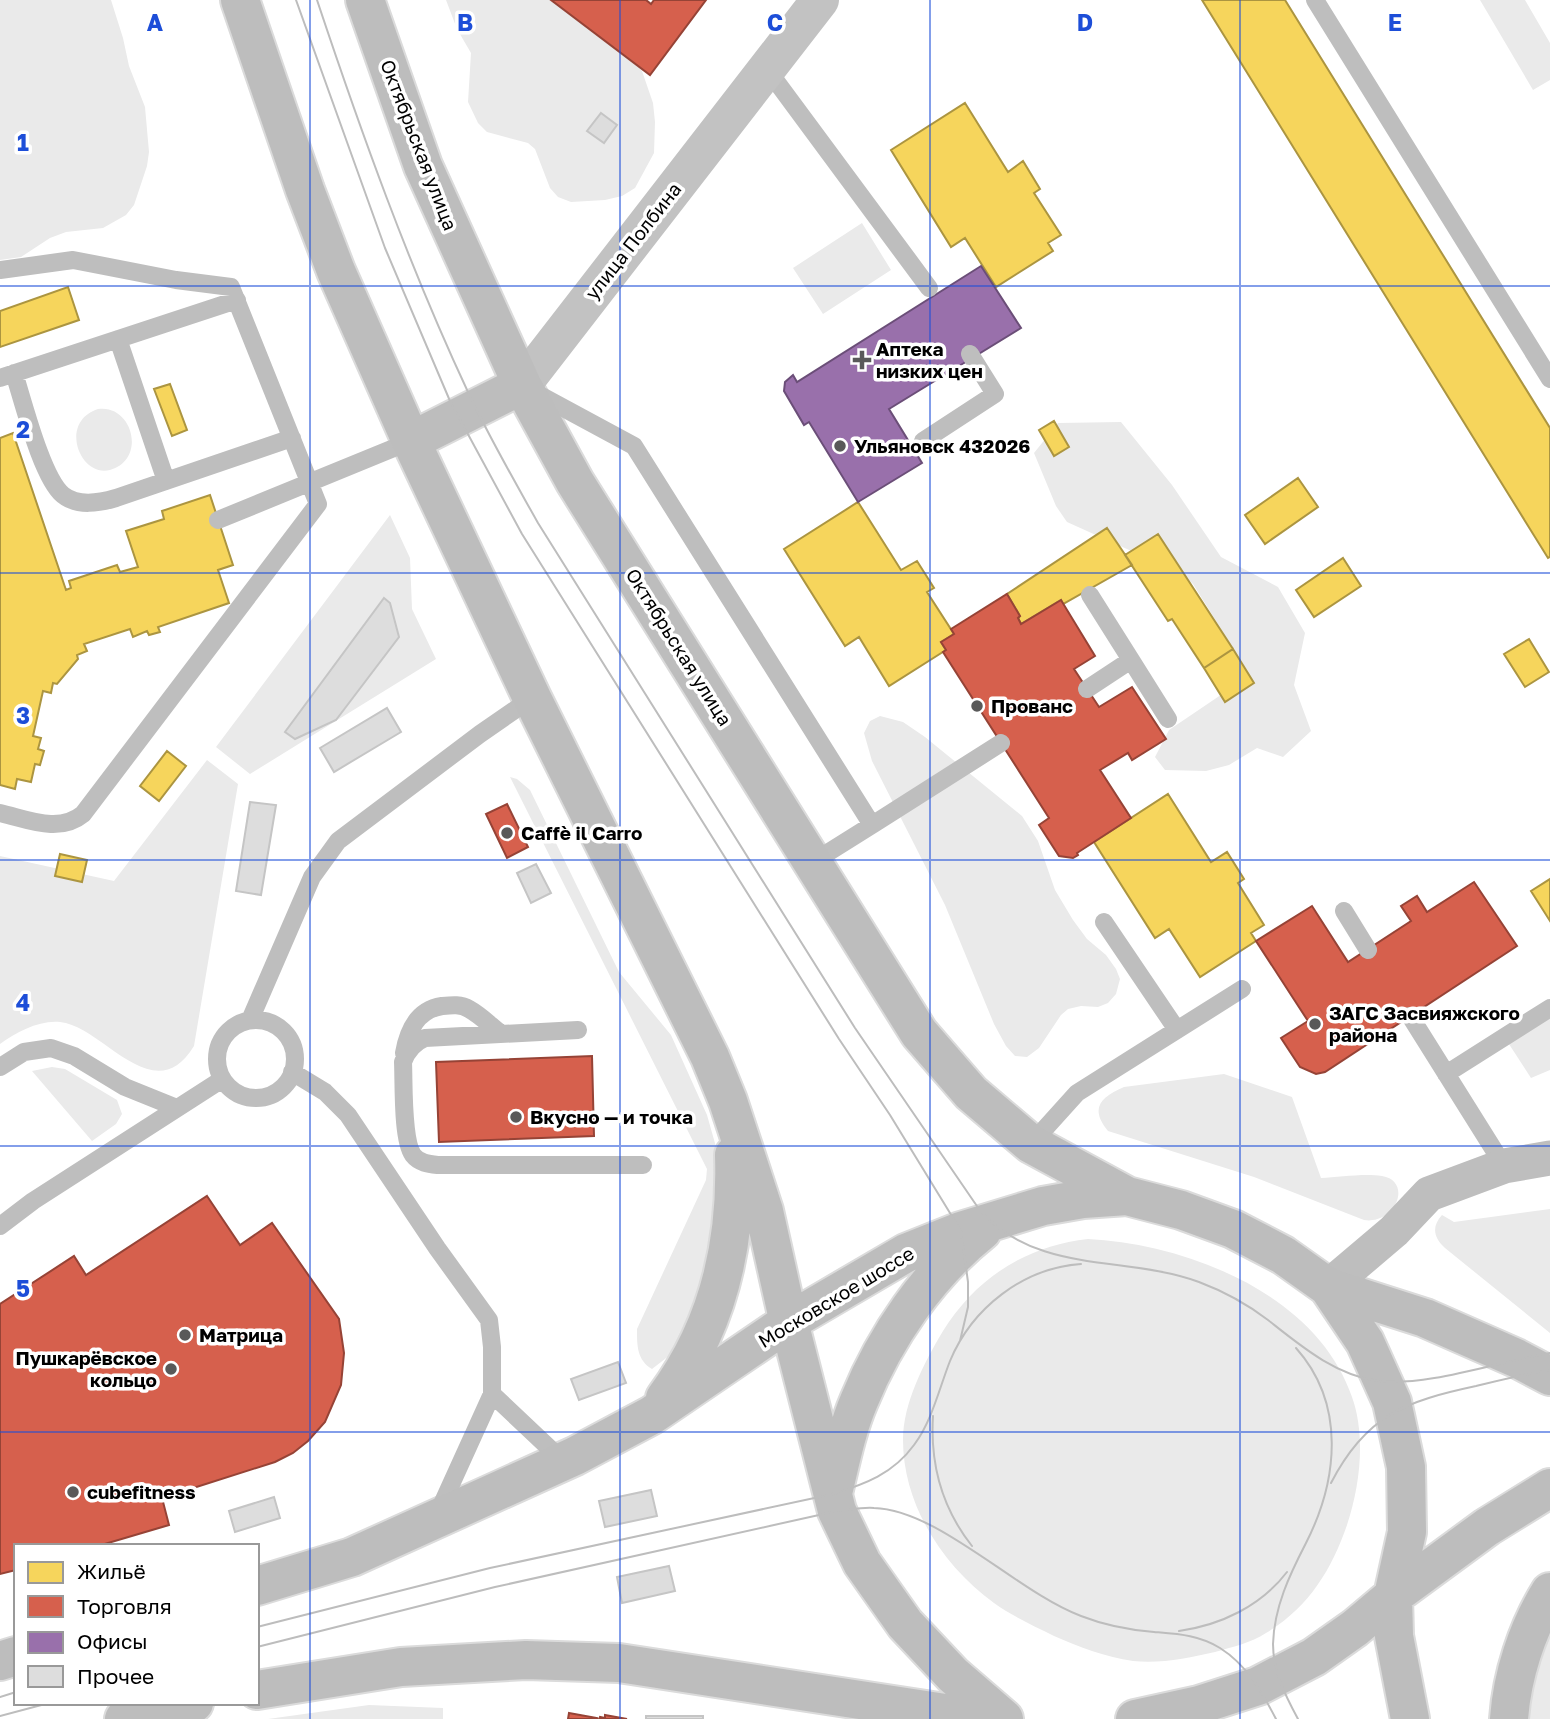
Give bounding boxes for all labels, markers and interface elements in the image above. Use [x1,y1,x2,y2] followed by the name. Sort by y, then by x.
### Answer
[147,8,164,36] text: A
[457,8,473,36] text: B
[767,8,783,36] text: C
[1077,8,1093,36] text: D
[1388,8,1402,36] text: E
[376,56,463,234] street label: Октябрьская улица
[17,128,29,156] text: 1
[580,178,685,304] street label: улица Полбина
[876,337,983,382] place label: Аптека низких цен
[854,352,870,368] marker: Аптека низких цен
[16,415,30,443] text: 2
[854,434,1030,457] place label: Ульяновск 432026
[832,438,848,454] marker: Ульяновск 432026
[622,564,737,730] street label: Октябрьская улица
[991,694,1073,717] place label: Прованс
[969,698,985,714] marker: Прованс
[16,701,30,729] text: 3
[521,821,642,844] place label: Caffè il Carro
[499,825,515,841] marker: Caffè il Carro
[16,988,30,1016] text: 4
[1329,1001,1520,1046] place label: ЗАГС Засвияжского района
[1307,1016,1323,1032] marker: ЗАГС Засвияжского района
[530,1105,693,1128] place label: Вкусно — и точка
[508,1109,524,1125] marker: Вкусно — и точка
[754,1241,918,1352] street label: Московское шоссе
[16,1274,30,1302] text: 5
[199,1323,283,1346] place label: Матрица
[177,1327,193,1343] marker: Матрица
[15,1346,157,1391] place label: Пушкарёвское кольцо
[163,1361,179,1377] marker: Пушкарёвское кольцо
[87,1480,196,1503] place label: cubefitness
[65,1484,81,1500] marker: cubefitness
[14,1544,259,1705] legend
[77,1558,146,1584] text: Жильё
[77,1593,172,1619] text: Торговля
[77,1628,148,1654] text: Офисы
[77,1663,154,1689] text: Прочее

